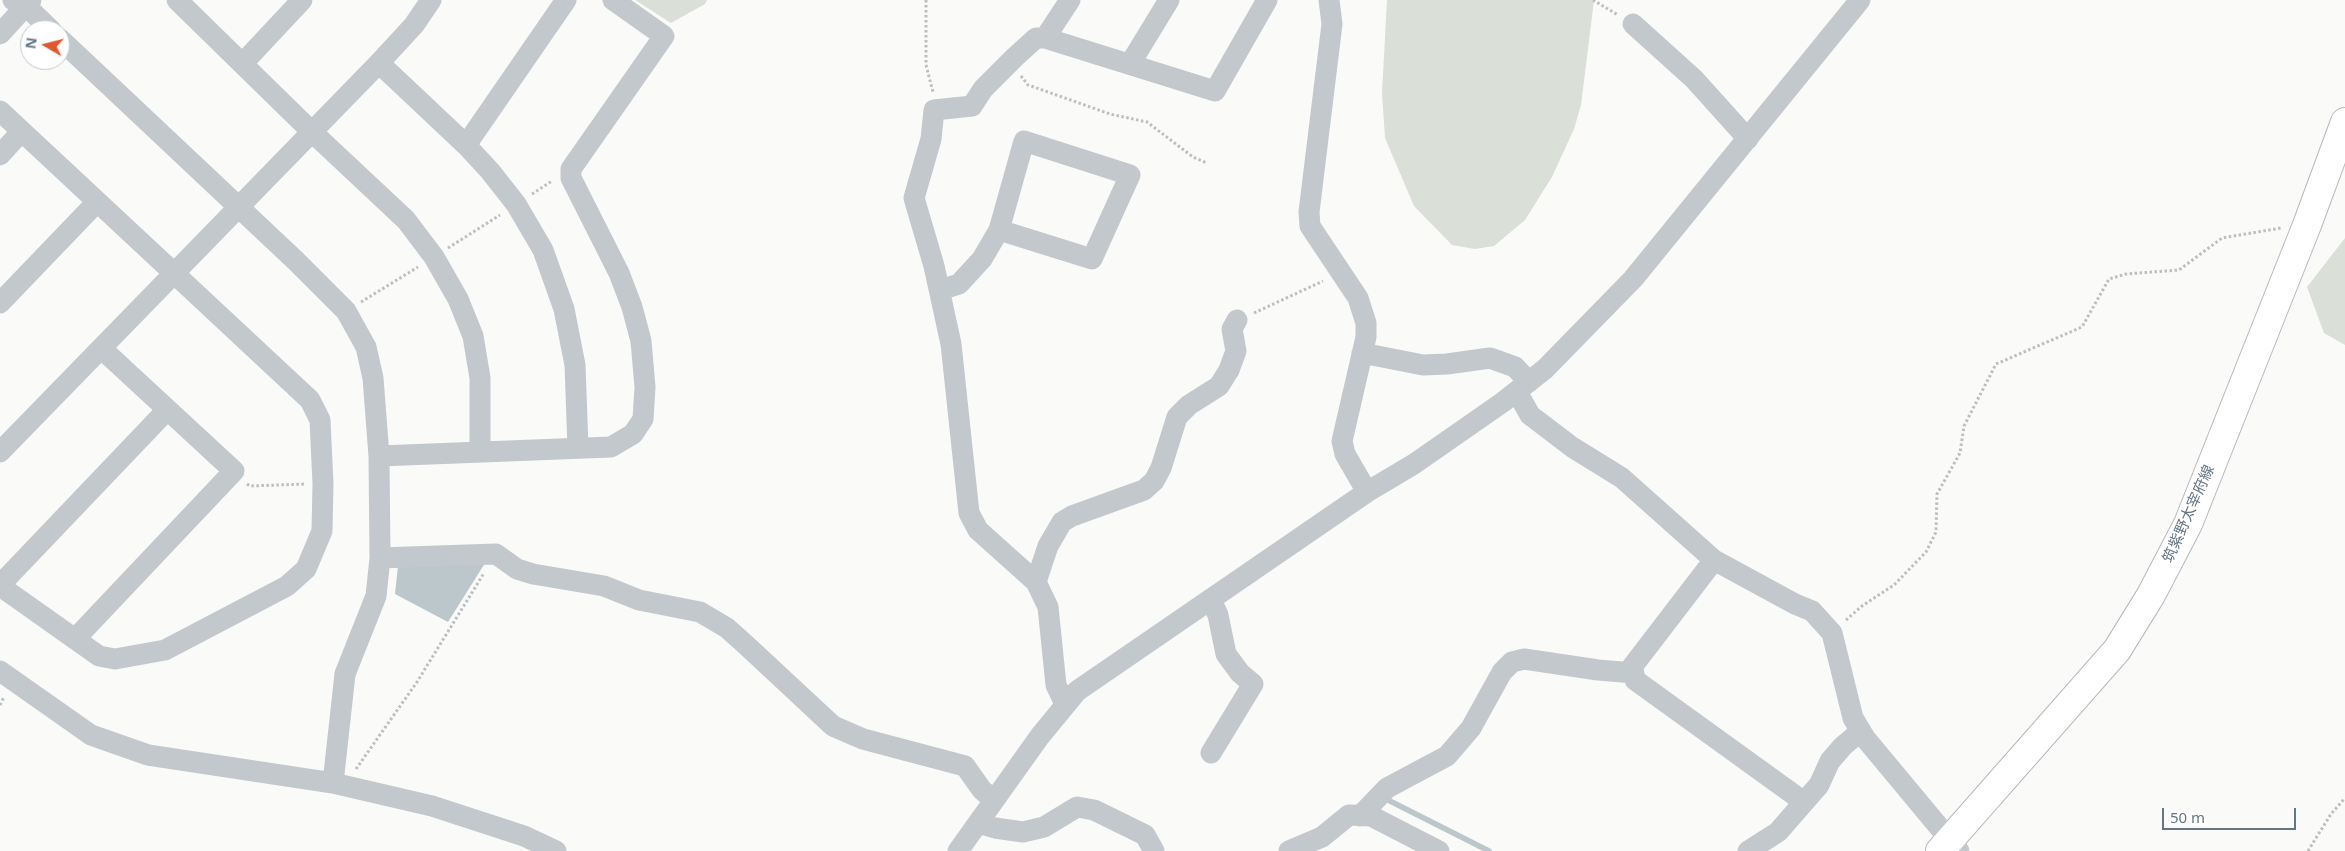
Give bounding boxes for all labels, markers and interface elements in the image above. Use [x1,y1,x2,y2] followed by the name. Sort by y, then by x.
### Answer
[20,20,70,70] north arrow
[20,36,41,50] text: N
[2159,462,2219,566] street label: 筑紫野太宰府線
[2165,798,2299,830] scale bar
[2170,807,2205,827] text: 50 m

